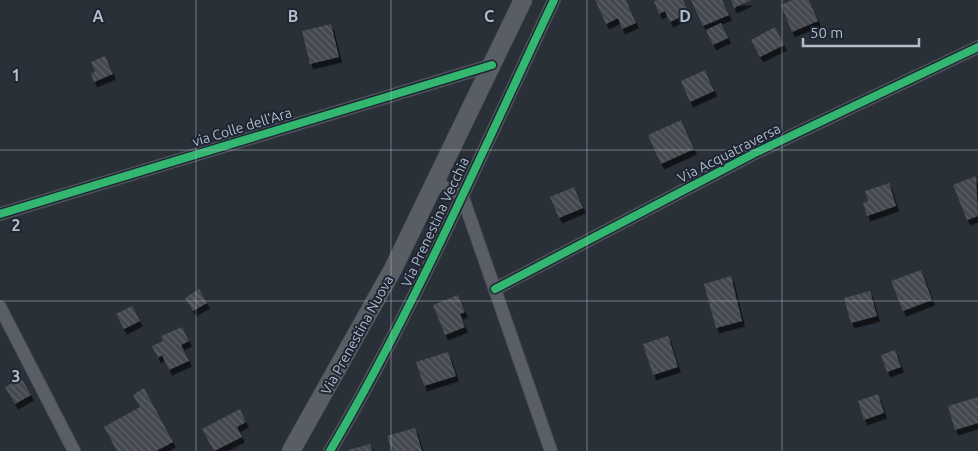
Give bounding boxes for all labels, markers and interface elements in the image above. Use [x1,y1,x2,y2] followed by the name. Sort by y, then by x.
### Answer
[92,7,104,25] text: A
[288,7,298,25] text: B
[484,7,494,25] text: C
[679,7,691,25] text: D
[803,15,919,47] scale bar
[810,24,843,41] text: 50 m
[11,66,21,84] text: 1
[190,104,294,150] street label: via Colle dell'Ara
[675,120,783,186] street label: Via Acquatraversa
[398,155,472,289] street label: Via Prenestina Vecchia
[11,216,21,234] text: 2
[318,273,396,397] street label: Via Prenestina Nuova
[11,367,21,385] text: 3

